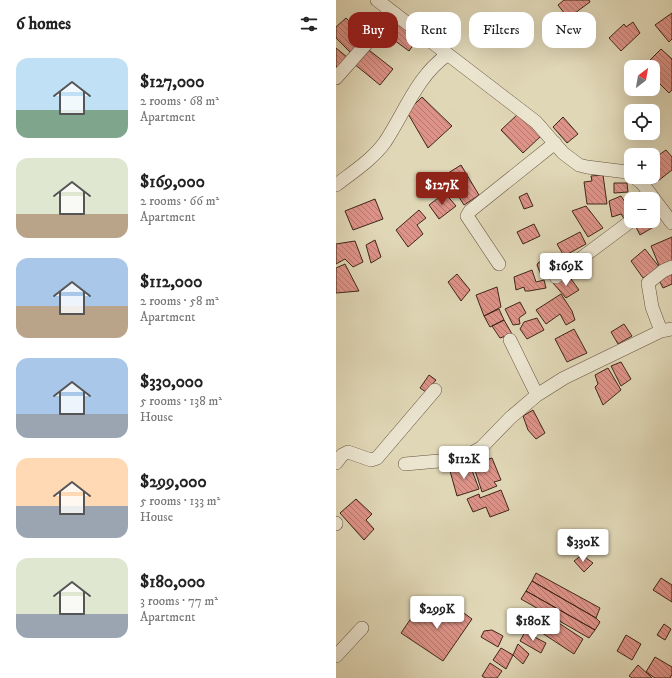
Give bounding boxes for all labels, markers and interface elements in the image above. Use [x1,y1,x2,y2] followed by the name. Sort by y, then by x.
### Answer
[348,12,398,48] chip: Buy
[406,12,461,48] chip: Rent
[469,12,534,48] chip: Filters
[542,12,596,48] chip: New
[16,13,71,35] text: 6 homes
[298,13,320,35] icon: filters
[624,60,660,96] north arrow
[624,60,660,228] map controls
[140,71,204,93] text: $127,000
[48,74,96,122] icon: home
[140,93,219,109] text: 2 rooms · 68 m²
[624,104,660,140] button: locate
[140,109,195,125] text: Apartment
[624,148,660,184] button: +
[140,171,205,193] text: $169,000
[414,172,470,206] pin: $127K
[48,174,96,222] icon: home
[425,177,459,193] text: $127K
[624,192,660,228] button: −
[140,193,219,209] text: 2 rooms · 66 m²
[140,209,195,225] text: Apartment
[538,253,594,287] pin: $169K
[549,258,583,274] text: $169K
[140,271,202,293] text: $112,000
[48,274,96,322] icon: home
[140,293,219,309] text: 2 rooms · 58 m²
[140,309,195,325] text: Apartment
[140,371,203,393] text: $330,000
[48,374,96,422] icon: home
[140,393,222,409] text: 5 rooms · 138 m²
[140,409,173,425] text: House
[436,446,492,480] pin: $112K
[448,451,480,467] text: $112K
[140,471,207,493] text: $299,000
[48,474,96,522] icon: home
[140,493,220,509] text: 5 rooms · 133 m²
[140,509,173,525] text: House
[555,529,611,563] pin: $330K
[567,534,599,550] text: $330K
[140,571,205,593] text: $180,000
[48,574,96,622] icon: home
[140,593,218,609] text: 3 rooms · 77 m²
[409,596,465,630] pin: $299K
[419,601,455,617] text: $299K
[505,608,561,642] pin: $180K
[140,609,195,625] text: Apartment
[516,613,550,629] text: $180K

